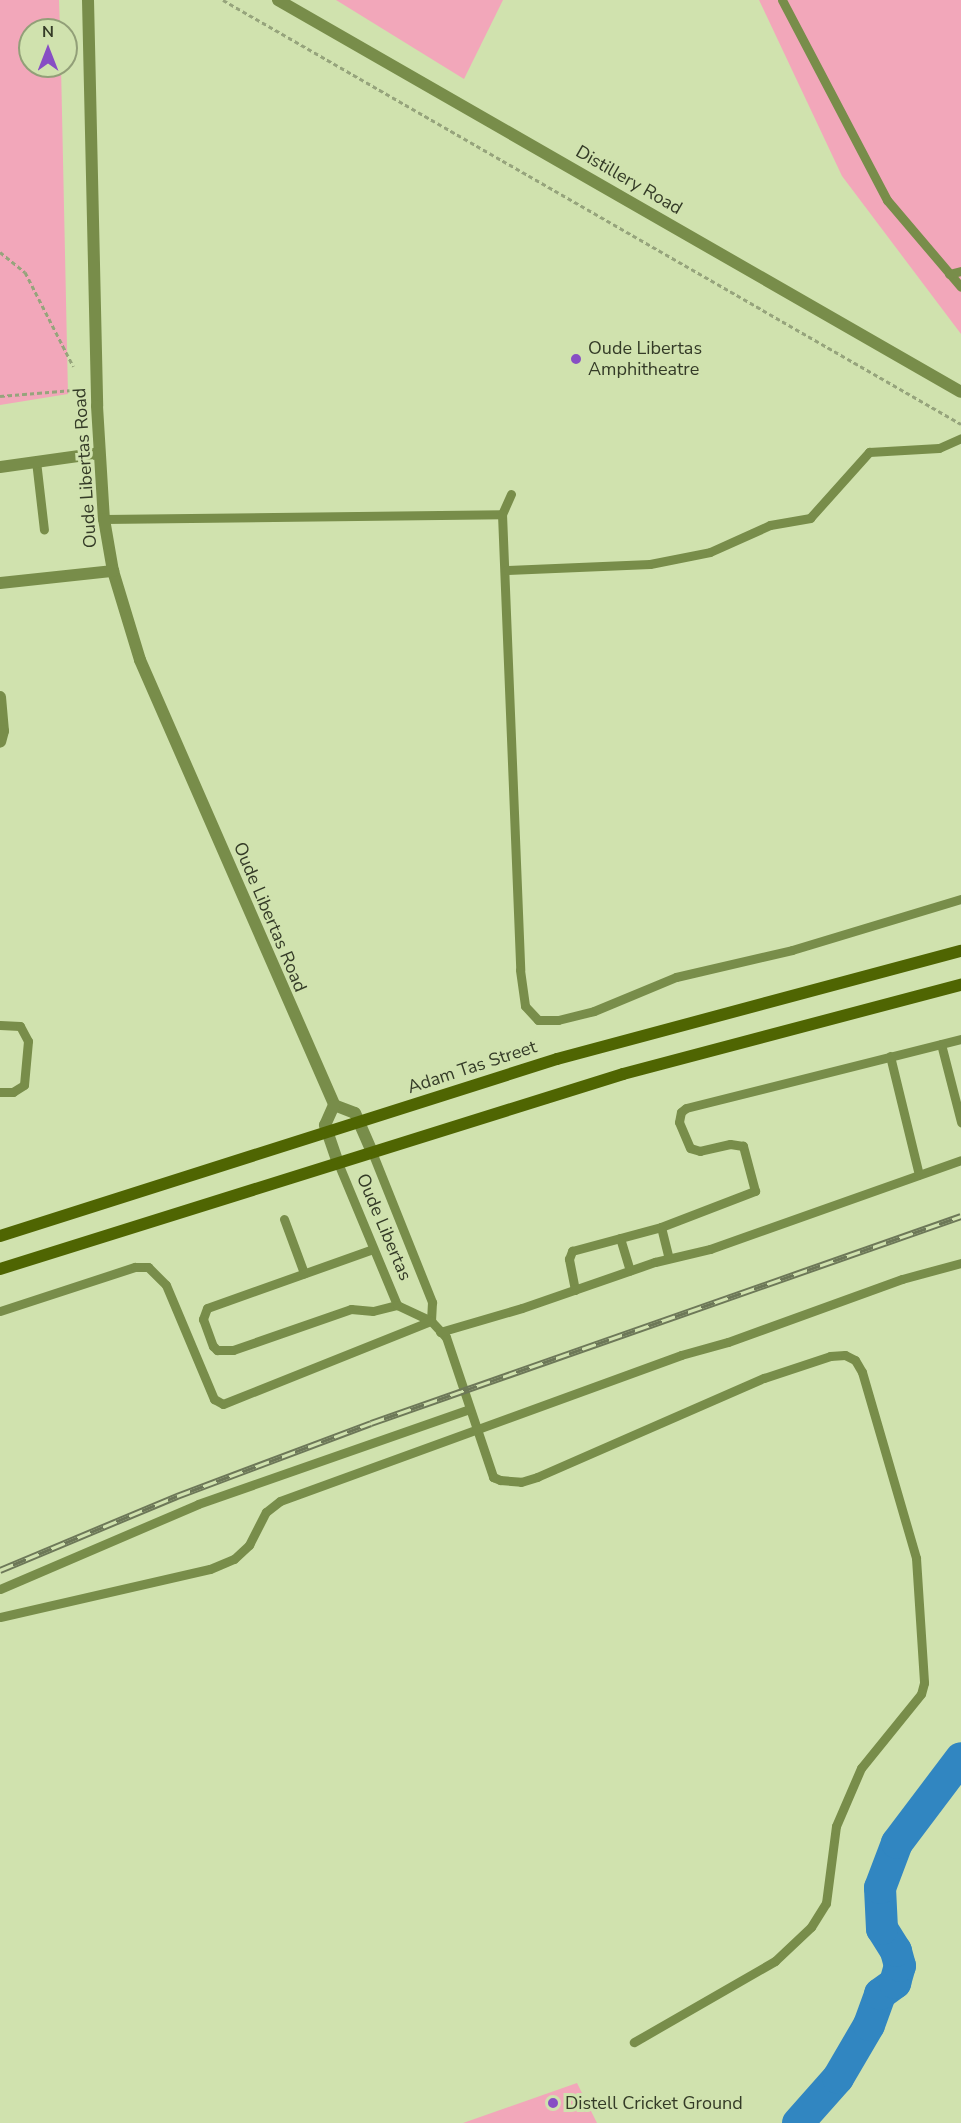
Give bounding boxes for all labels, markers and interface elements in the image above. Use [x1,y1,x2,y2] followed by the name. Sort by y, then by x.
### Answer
[18,18,78,78] north arrow
[42,21,54,43] text: N
[572,141,686,219] street label: Distillery Road
[588,338,702,380] place label: Oude Libertas Amphitheatre
[569,352,583,366] marker: Oude Libertas Amphitheatre
[69,387,101,549] street label: Oude Libertas Road
[229,839,311,995] street label: Oude Libertas Road
[405,1036,539,1098] street label: Adam Tas Street
[352,1170,416,1284] street label: Oude Libertas
[565,2092,743,2114] place label: Distell Cricket Ground
[546,2096,560,2110] marker: Distell Cricket Ground

